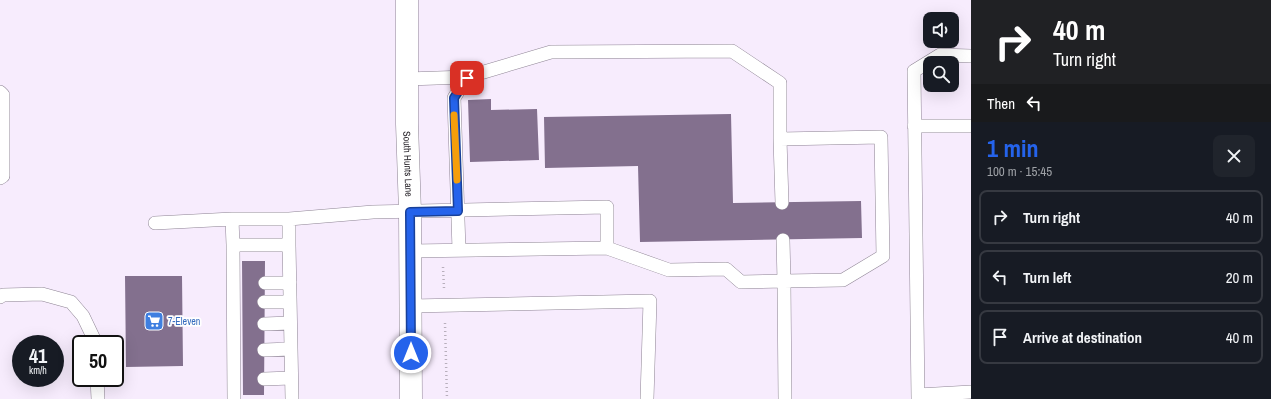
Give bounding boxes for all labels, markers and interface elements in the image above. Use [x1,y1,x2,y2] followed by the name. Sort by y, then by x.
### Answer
[1053,11,1105,49] text: 40 m
[923,12,959,92] map controls
[923,12,959,48] button: sound
[987,16,1039,68] icon: right
[1053,47,1116,72] text: Turn right
[923,56,959,92] button: search
[450,61,484,95] pin
[456,67,478,89] icon: arrive
[1023,92,1045,114] icon: left
[987,93,1015,114] text: Then
[400,131,415,197] street label: South Hunts Lane
[987,132,1038,164] text: 1 min
[1213,135,1255,177] button: close
[987,163,1052,180] text: 100 m · 15:45
[989,206,1011,228] icon: right
[1023,207,1080,228] text: Turn right
[1226,207,1253,228] text: 40 m
[989,266,1011,288] icon: left
[1023,267,1071,288] text: Turn left
[1226,267,1253,288] text: 20 m
[143,310,165,332] supermarket icon: 7-Eleven
[168,315,200,328] place label: 7-Eleven
[989,326,1011,348] icon: arrive
[1023,327,1142,348] text: Arrive at destination
[1226,327,1253,348] text: 40 m
[390,332,432,374] position arrow
[72,335,124,387] speed limit sign: 50
[29,342,47,369] text: 41
[29,364,47,377] text: km/h

